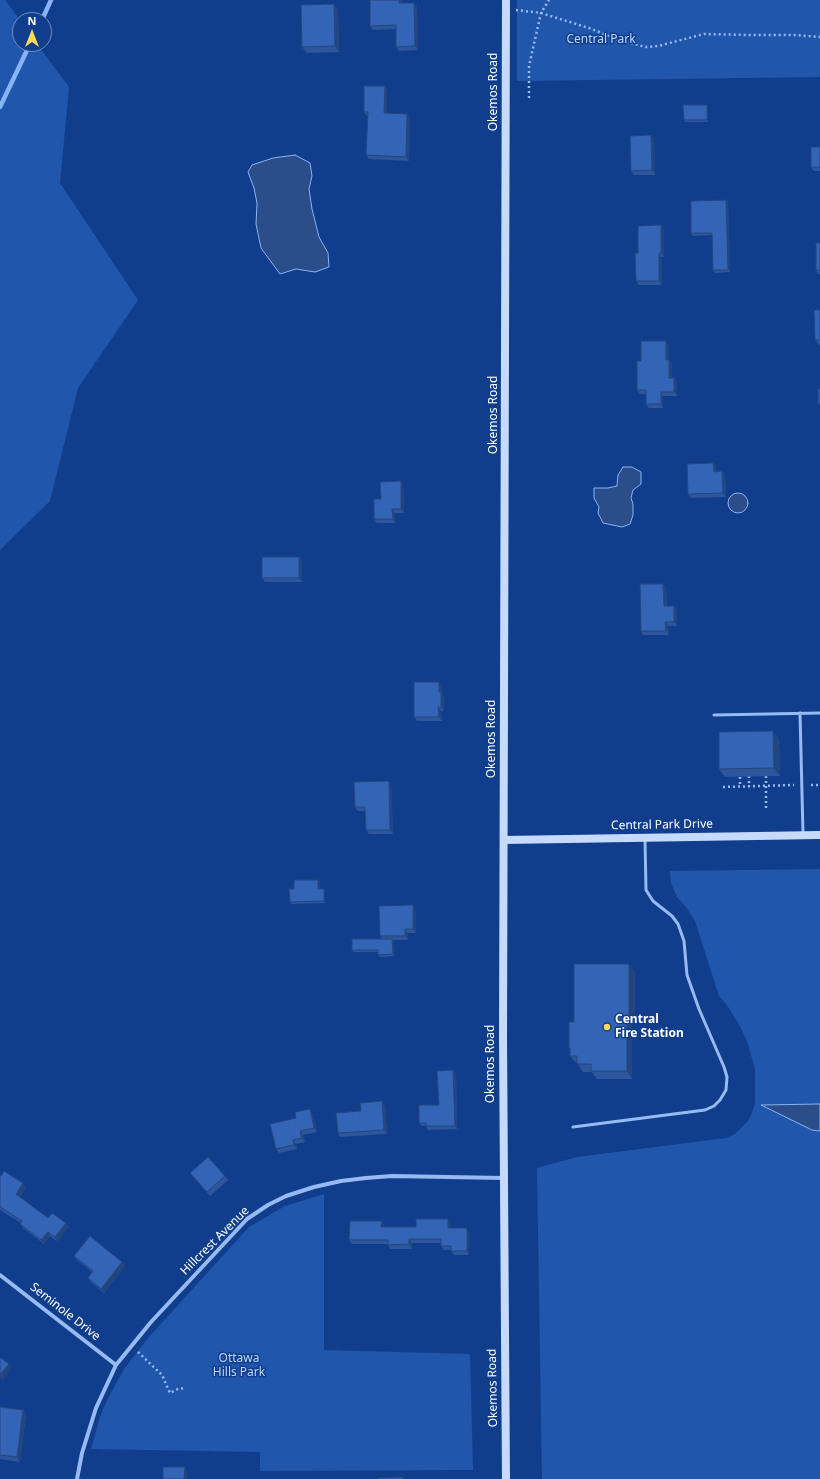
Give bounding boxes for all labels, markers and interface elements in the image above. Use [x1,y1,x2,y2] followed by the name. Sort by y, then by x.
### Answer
[12,12,52,52] north arrow
[28,13,36,28] text: N
[566,33,636,47] park label: Central Park
[487,53,501,131] street label: Okemos Road
[487,376,501,454] street label: Okemos Road
[485,700,499,778] street label: Okemos Road
[611,817,713,833] street label: Central Park Drive
[615,1013,684,1041] place label: Central Fire Station
[602,1022,612,1032] marker: Central Fire Station
[484,1025,498,1103] street label: Okemos Road
[178,1204,252,1278] street label: Hillcrest Avenue
[27,1280,103,1344] street label: Seminole Drive
[485,1349,501,1427] street label: Okemos Road
[213,1352,265,1380] park label: Ottawa Hills Park

